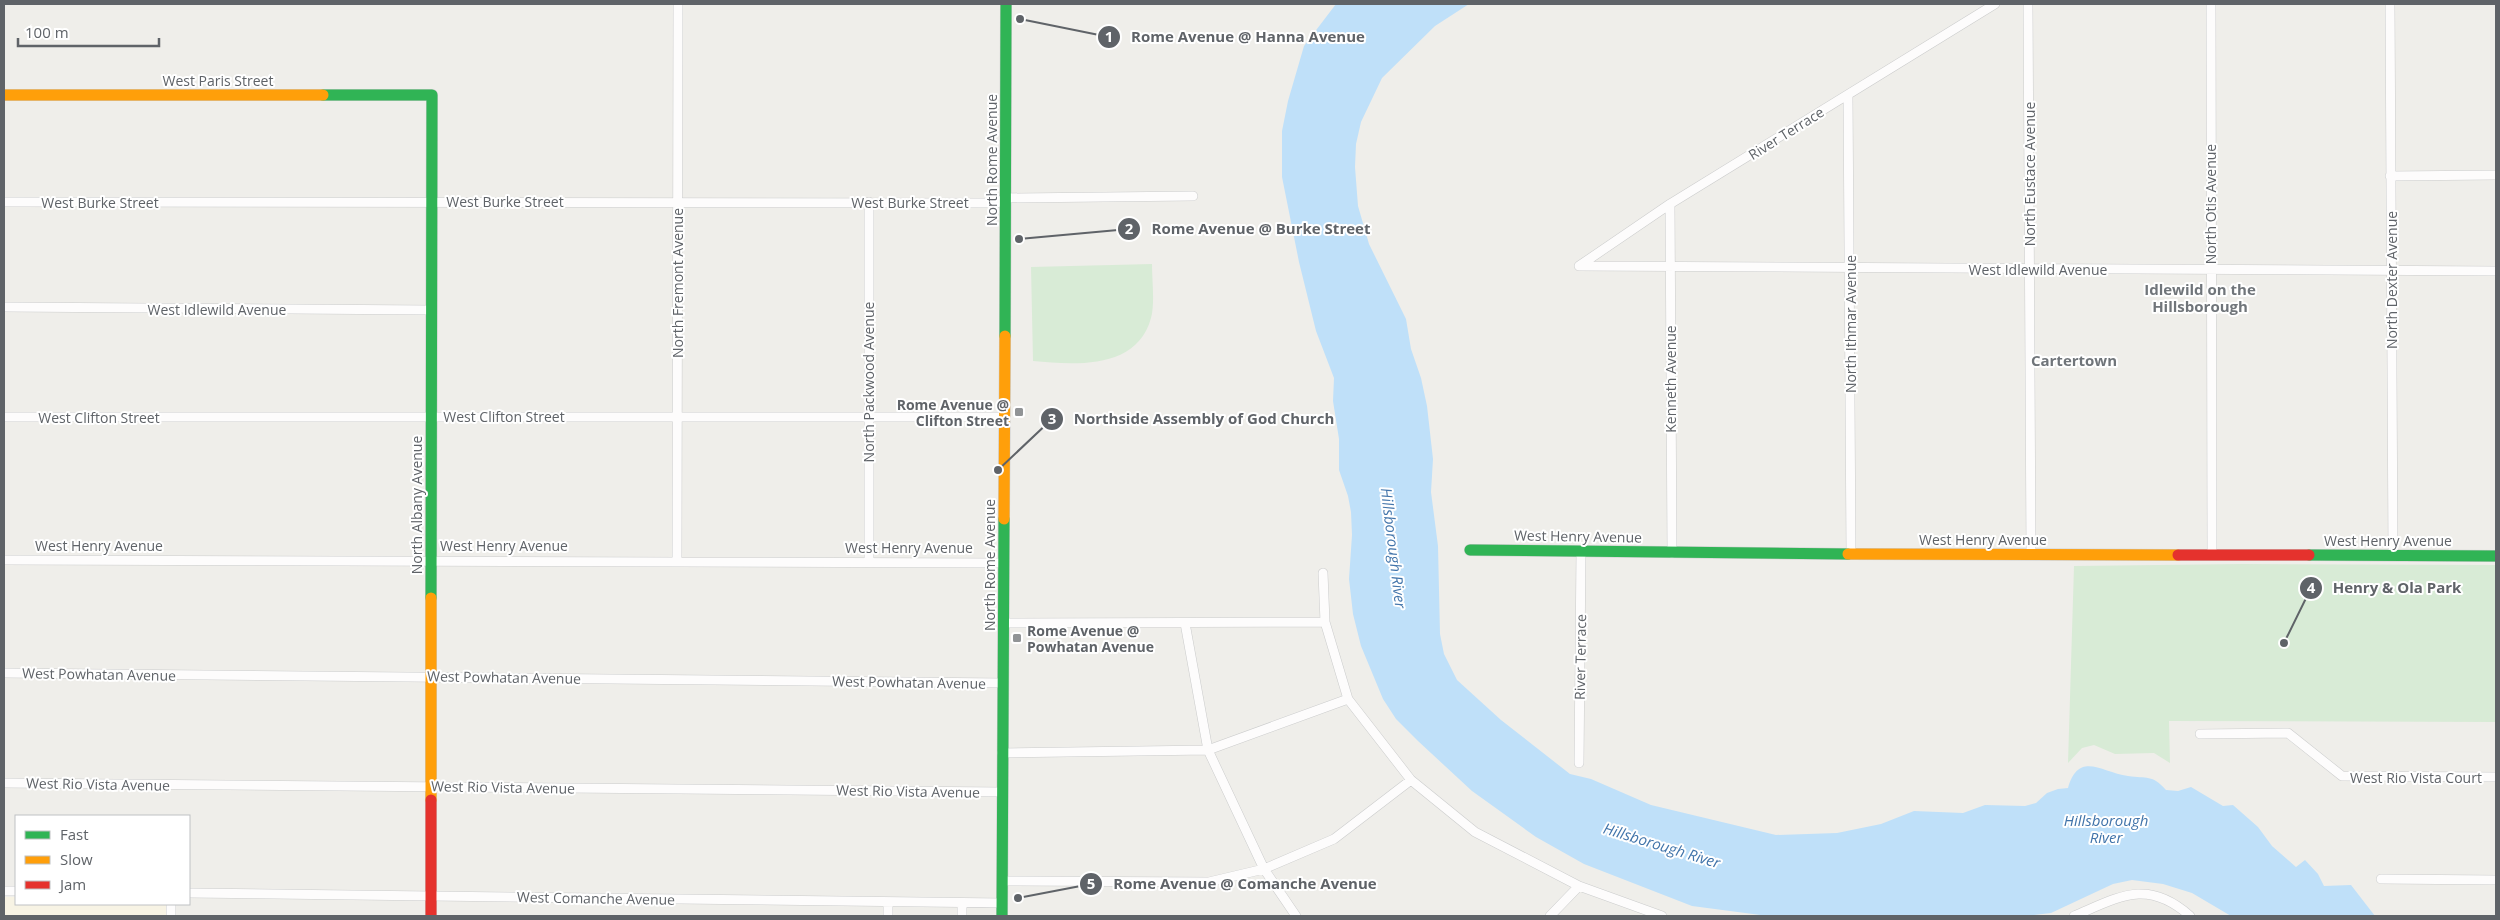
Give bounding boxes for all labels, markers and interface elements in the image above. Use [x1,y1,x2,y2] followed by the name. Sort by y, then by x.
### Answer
[18,15,159,47] scale bar
[25,22,69,42] text: 100 m
[1096,22,1375,52] callout: Rome Avenue @ Hanna Avenue
[1105,26,1113,46] text: 1
[1131,26,1365,46] text: Rome Avenue @ Hanna Avenue
[163,71,273,90] street label: West Paris Street
[982,94,1001,226] street label: North Rome Avenue
[1745,102,1828,164] street label: River Terrace
[2020,102,2039,246] street label: North Eustace Avenue
[2201,144,2220,264] street label: North Otis Avenue
[446,192,564,211] street label: West Burke Street
[41,193,159,212] street label: West Burke Street
[851,193,969,212] street label: West Burke Street
[668,208,687,358] street label: North Fremont Avenue
[2382,211,2401,349] street label: North Dexter Avenue
[1116,214,1380,244] callout: Rome Avenue @ Burke Street
[1125,218,1134,238] text: 2
[1152,218,1371,238] text: Rome Avenue @ Burke Street
[1841,255,1860,393] street label: North Ithmar Avenue
[1969,260,2108,279] street label: West Idlewild Avenue
[2144,279,2256,316] district label: Idlewild on the Hillsborough
[148,300,287,319] street label: West Idlewild Avenue
[859,301,878,462] street label: North Packwood Avenue
[1661,325,1680,433] street label: Kenneth Avenue
[2031,350,2117,370] district label: Cartertown
[897,395,1009,430] place label: Rome Avenue @ Clifton Street
[1039,404,1345,434] callout: Northside Assembly of God Church
[1013,406,1025,418] marker: Rome Avenue @ Clifton Street
[443,407,565,426] street label: West Clifton Street
[38,408,160,427] street label: West Clifton Street
[1048,408,1056,428] text: 3
[1074,408,1334,428] text: Northside Assembly of God Church
[407,436,426,574] street label: North Albany Avenue
[1377,487,1411,610] water label: Hillsborough River
[980,499,999,631] street label: North Rome Avenue
[1514,525,1642,547] street label: West Henry Avenue
[1919,530,2047,549] street label: West Henry Avenue
[2324,531,2452,550] street label: West Henry Avenue
[35,536,163,555] street label: West Henry Avenue
[440,536,568,555] street label: West Henry Avenue
[845,538,973,557] street label: West Henry Avenue
[2298,573,2472,603] callout: Henry & Ola Park
[2307,577,2316,597] text: 4
[2333,577,2462,597] text: Henry & Ola Park
[1570,614,1590,700] street label: River Terrace
[1027,621,1154,656] place label: Rome Avenue @ Powhatan Avenue
[1011,632,1023,644] marker: Rome Avenue @ Powhatan Avenue
[22,663,176,685] street label: West Powhatan Avenue
[427,666,581,688] street label: West Powhatan Avenue
[832,671,986,693] street label: West Powhatan Avenue
[2350,768,2482,787] street label: West Rio Vista Court
[26,773,170,795] street label: West Rio Vista Avenue
[431,776,575,798] street label: West Rio Vista Avenue
[836,780,980,802] street label: West Rio Vista Avenue
[2064,810,2148,847] water label: Hillsborough River
[15,815,190,905] legend
[1601,818,1724,873] water label: Hillsborough River
[60,824,89,844] text: Fast
[60,849,93,869] text: Slow
[1079,869,1387,899] callout: Rome Avenue @ Comanche Avenue
[1087,873,1095,893] text: 5
[1113,873,1377,893] text: Rome Avenue @ Comanche Avenue
[58,874,86,894] text: Jam
[517,887,675,909] street label: West Comanche Avenue

